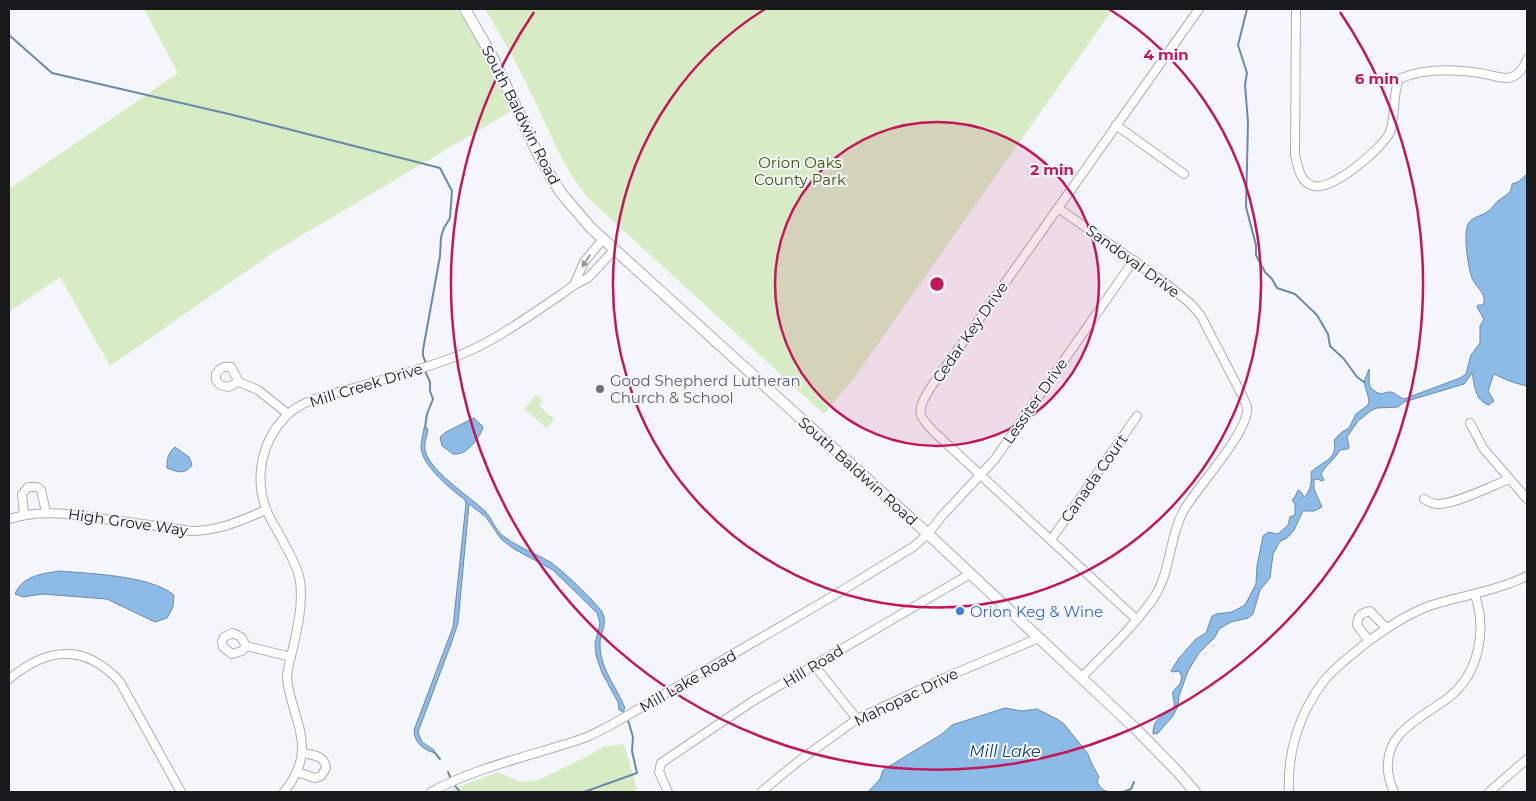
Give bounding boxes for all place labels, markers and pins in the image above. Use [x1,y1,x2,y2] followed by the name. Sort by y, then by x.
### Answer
[928,275,946,293] centre of rings
[610,371,801,407] place label: Good Shepherd Lutheran Church & School
[594,383,606,395] marker: Good Shepherd Lutheran Church & School
[970,602,1103,621] place label: Orion Keg & Wine
[954,605,966,617] marker: Orion Keg & Wine

